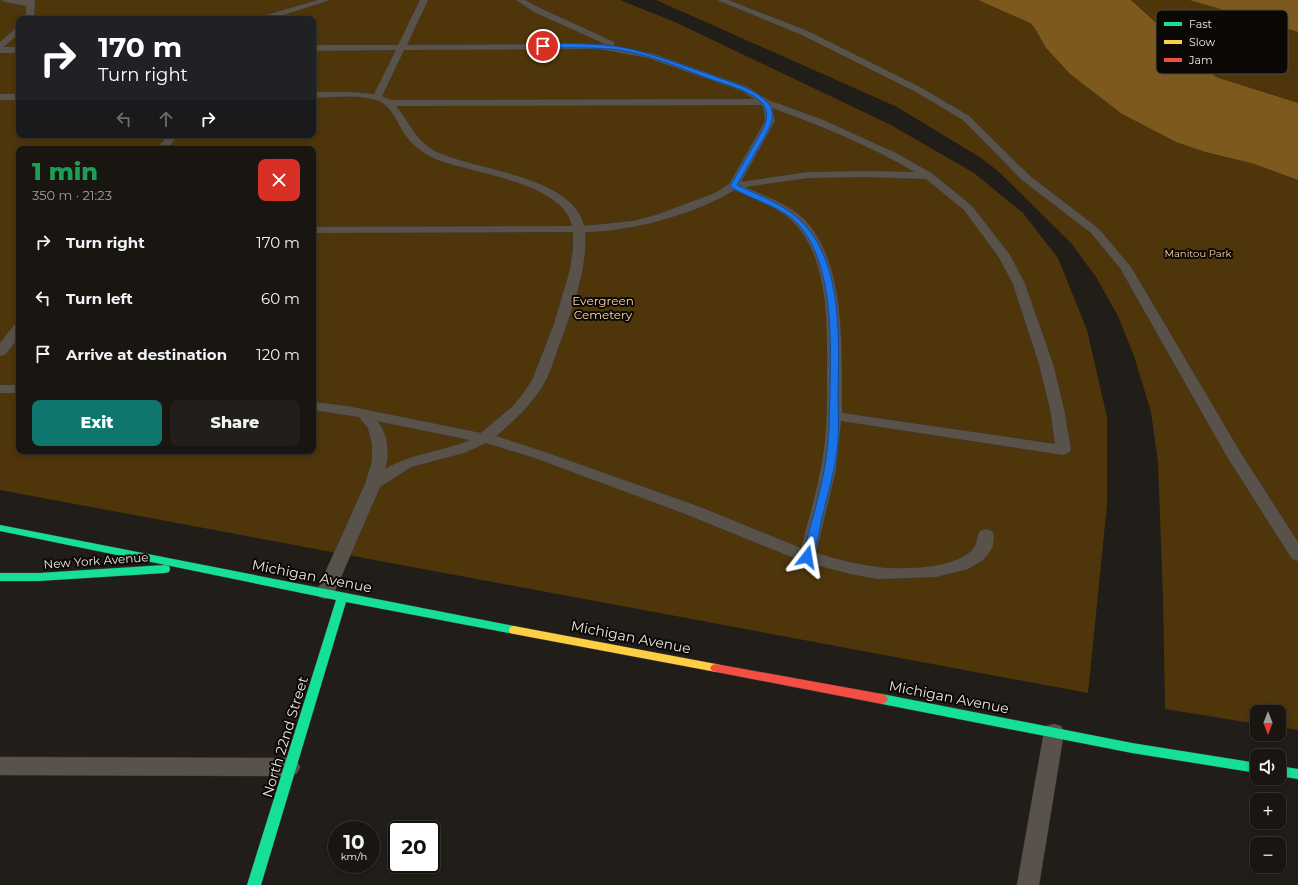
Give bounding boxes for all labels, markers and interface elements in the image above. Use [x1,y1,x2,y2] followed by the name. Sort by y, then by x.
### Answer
[1156,10,1288,74] legend
[1189,17,1213,31] text: Fast
[526,29,560,63] pin
[98,30,182,64] text: 170 m
[32,32,84,84] icon: right
[532,35,554,57] icon: arrive
[1189,35,1215,49] text: Slow
[1188,53,1213,67] text: Jam
[98,64,188,86] text: Turn right
[113,108,135,130] icon: left
[155,108,177,130] icon: ahead
[197,108,219,130] icon: right
[32,157,98,186] text: 1 min
[258,159,300,201] button: close
[32,187,112,203] text: 350 m · 21:23
[32,231,54,253] icon: right
[66,233,145,252] text: Turn right
[256,233,300,252] text: 170 m
[1164,247,1232,260] park label: Manitou Park
[32,287,54,309] icon: left
[66,289,133,308] text: Turn left
[261,289,300,308] text: 60 m
[572,293,634,322] park label: Evergreen Cemetery
[32,343,54,365] icon: arrive
[66,345,227,364] text: Arrive at destination
[256,345,300,364] text: 120 m
[32,400,162,446] button: Exit
[170,400,300,446] button: Share
[786,536,828,578] position arrow
[43,549,149,572] street label: New York Avenue
[250,556,374,596] street label: Michigan Avenue
[569,617,693,657] street label: Michigan Avenue
[258,674,312,800] street label: North 22nd Street
[887,677,1011,717] street label: Michigan Avenue
[1250,705,1286,741] north arrow
[1250,705,1286,873] map controls
[1250,749,1286,785] button: sound
[1250,793,1286,829] button: +
[388,821,440,873] speed limit sign: 20
[343,830,365,854] text: 10
[1250,837,1286,873] button: −
[341,850,367,863] text: km/h

